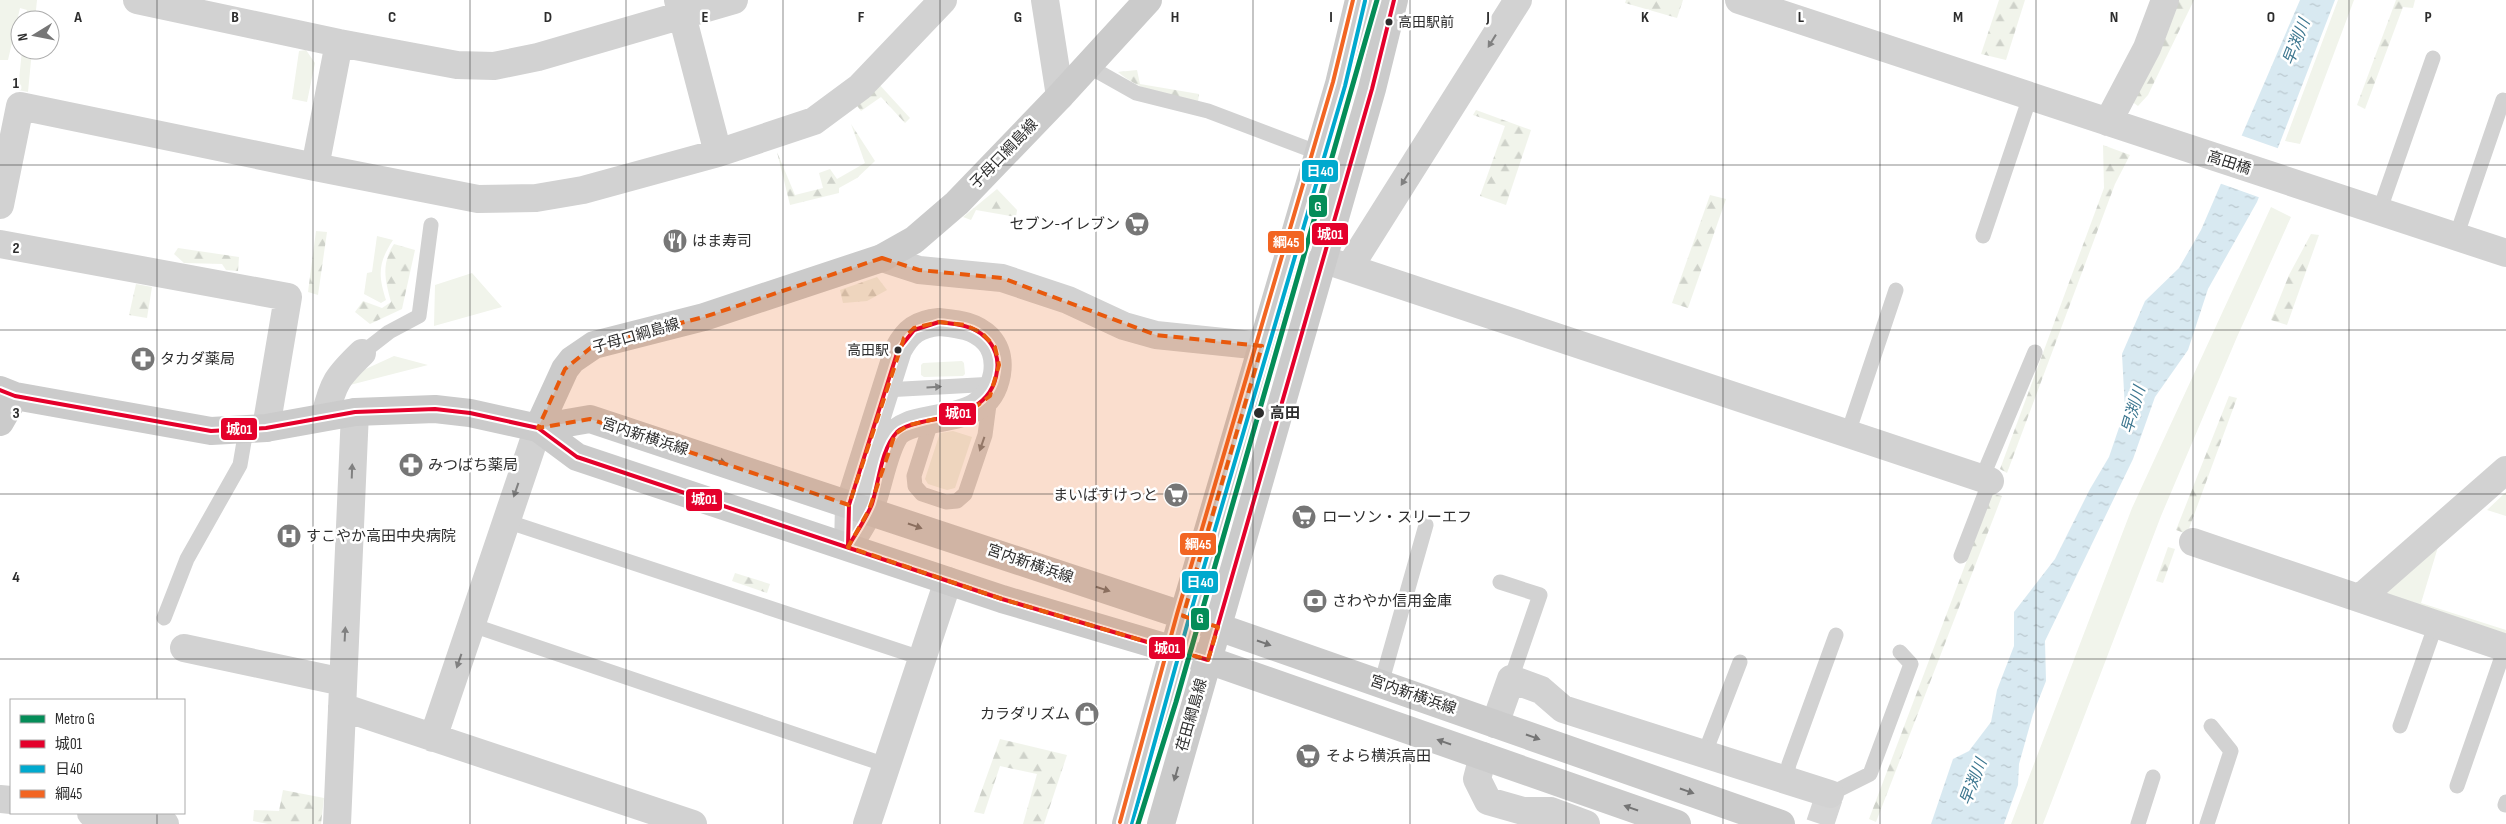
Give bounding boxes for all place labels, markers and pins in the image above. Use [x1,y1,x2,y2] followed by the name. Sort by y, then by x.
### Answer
[1398,14,1454,31] place label: 高田駅前
[1384,17,1394,27] marker: 高田駅前
[1124,211,1150,237] supermarket icon: セブン-イレブン
[1009,215,1120,234] place label: セブン-イレブン
[662,228,688,254] restaurant icon: はま寿司
[692,232,752,251] place label: はま寿司
[847,342,889,359] place label: 高田駅
[893,345,903,355] marker: 高田駅
[130,346,156,372] pharmacy icon: タカダ薬局
[160,350,235,369] place label: タカダ薬局
[1270,404,1300,423] place label: 高田
[1252,406,1266,420] marker: 高田
[398,452,424,478] pharmacy icon: みつばち薬局
[428,456,518,475] place label: みつばち薬局
[1163,482,1189,508] supermarket icon: まいばすけっと
[1053,486,1158,505] place label: まいばすけっと
[1291,504,1317,530] supermarket icon: ローソン・スリーエフ
[1322,508,1472,527] place label: ローソン・スリーエフ
[276,523,302,549] hospital icon: すこやか高田中央病院
[306,527,456,546] place label: すこやか高田中央病院
[1302,588,1328,614] bank icon: さわやか信用金庫
[1332,592,1452,611] place label: さわやか信用金庫
[1074,701,1100,727] shop icon: カラダリズム
[980,705,1070,724] place label: カラダリズム
[1295,743,1321,769] supermarket icon: そよら横浜高田
[1326,747,1431,766] place label: そよら横浜高田

